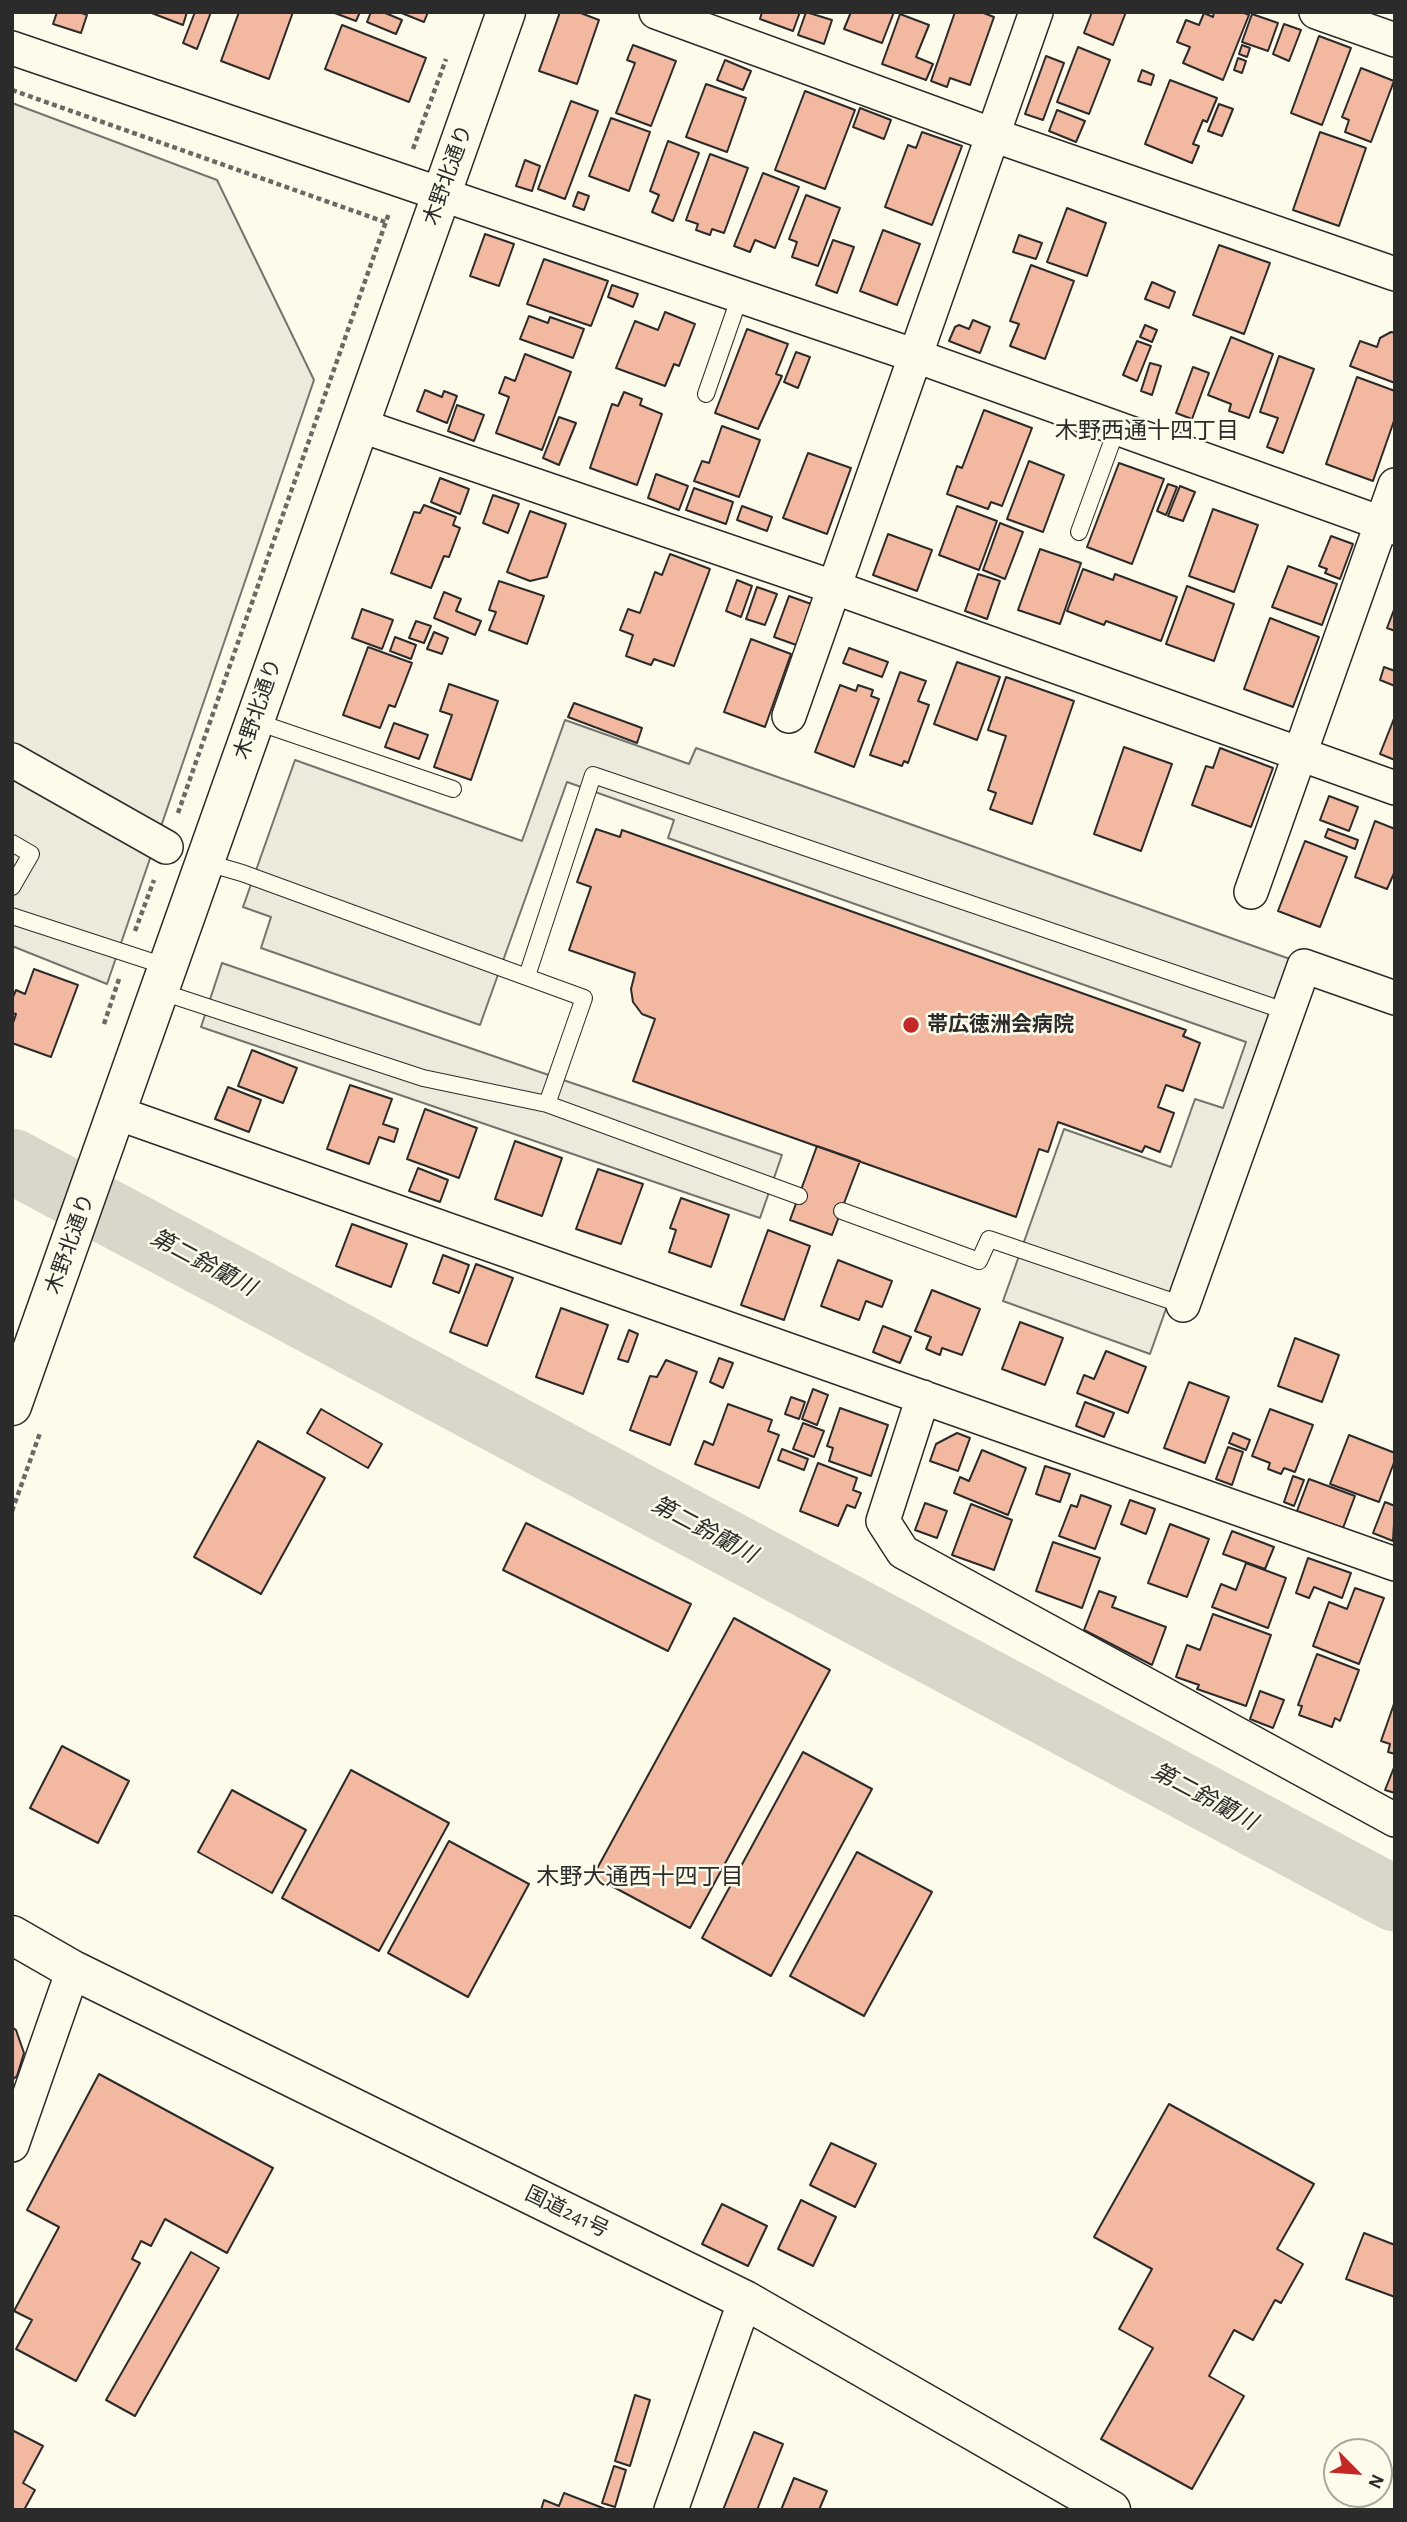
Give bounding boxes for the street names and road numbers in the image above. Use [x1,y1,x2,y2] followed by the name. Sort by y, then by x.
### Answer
[418,121,478,229] street label: 木野北通り
[229,655,287,763] street label: 木野北通り
[40,1190,100,1298] street label: 木野北通り
[521,2181,613,2243] street label: 国道241号

